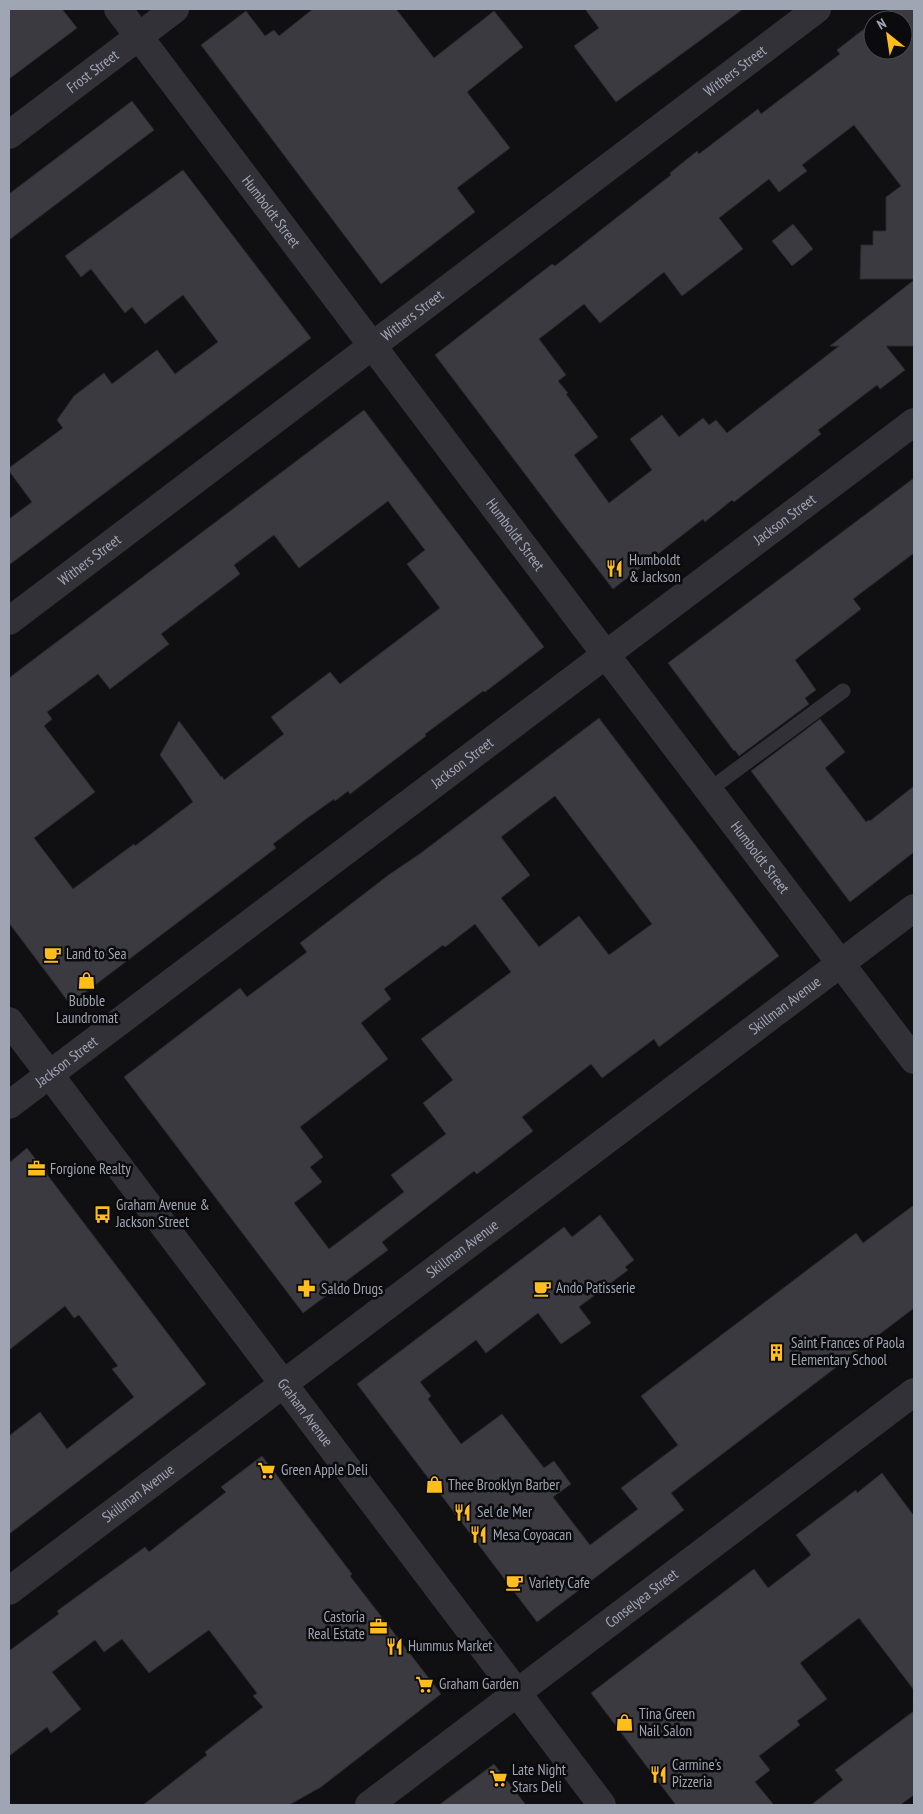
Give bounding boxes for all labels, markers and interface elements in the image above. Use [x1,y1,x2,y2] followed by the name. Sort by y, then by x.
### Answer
[863,10,913,60] north arrow
[874,14,889,33] text: N
[700,41,770,100] street label: Withers Street
[63,45,122,97] street label: Frost Street
[238,171,305,251] street label: Humboldt Street
[377,285,447,345] street label: Withers Street
[749,489,820,549] street label: Jackson Street
[482,495,549,574] street label: Humboldt Street
[54,530,124,589] street label: Withers Street
[629,550,681,586] place label: Humboldt & Jackson
[605,559,625,579] restaurant icon: Humboldt & Jackson
[426,733,497,793] street label: Jackson Street
[727,817,794,897] street label: Humboldt Street
[42,944,62,964] cafe icon: Land to Sea
[66,944,127,963] place label: Land to Sea
[77,970,97,990] shop icon: Bubble Laundromat
[745,972,824,1038] street label: Skillman Avenue
[56,991,118,1027] place label: Bubble Laundromat
[30,1032,101,1091] street label: Jackson Street
[26,1159,46,1179] office icon: Forgione Realty
[50,1159,131,1178] place label: Forgione Realty
[115,1195,210,1231] place label: Graham Avenue & Jackson Street
[92,1204,112,1224] bus stop icon: Graham Avenue & Jackson Street
[422,1215,502,1282] street label: Skillman Avenue
[532,1278,552,1298] cafe icon: Ando Patisserie
[556,1278,635,1297] place label: Ando Patisserie
[297,1279,317,1299] pharmacy icon: Saldo Drugs
[321,1279,383,1298] place label: Saldo Drugs
[791,1333,905,1369] place label: Saint Frances of Paola Elementary School
[767,1342,787,1362] building icon: Saint Frances of Paola Elementary School
[274,1374,338,1450] street label: Graham Avenue
[98,1460,178,1526] street label: Skillman Avenue
[257,1460,277,1480] supermarket icon: Green Apple Deli
[281,1460,368,1479] place label: Green Apple Deli
[424,1475,444,1495] shop icon: Thee Brooklyn Barber
[448,1475,560,1494] place label: Thee Brooklyn Barber
[453,1502,473,1522] restaurant icon: Sel de Mer
[477,1502,533,1521] place label: Sel de Mer
[469,1525,489,1545] restaurant icon: Mesa Coyoacan
[493,1525,572,1544] place label: Mesa Coyoacan
[601,1564,681,1632] street label: Conselyea Street
[505,1573,525,1593] cafe icon: Variety Cafe
[528,1573,590,1592] place label: Variety Cafe
[308,1607,365,1643] place label: Castoria Real Estate
[369,1616,389,1636] office icon: Castoria Real Estate
[384,1636,404,1656] restaurant icon: Hummus Market
[408,1636,493,1655] place label: Hummus Market
[415,1674,435,1694] supermarket icon: Graham Garden
[439,1674,519,1693] place label: Graham Garden
[639,1704,695,1740] place label: Tina Green Nail Salon
[615,1713,635,1733] shop icon: Tina Green Nail Salon
[672,1755,721,1791] place label: Carmine's Pizzeria
[512,1760,566,1796] place label: Late Night Stars Deli
[648,1764,668,1784] restaurant icon: Carmine's Pizzeria
[488,1769,508,1789] supermarket icon: Late Night Stars Deli

